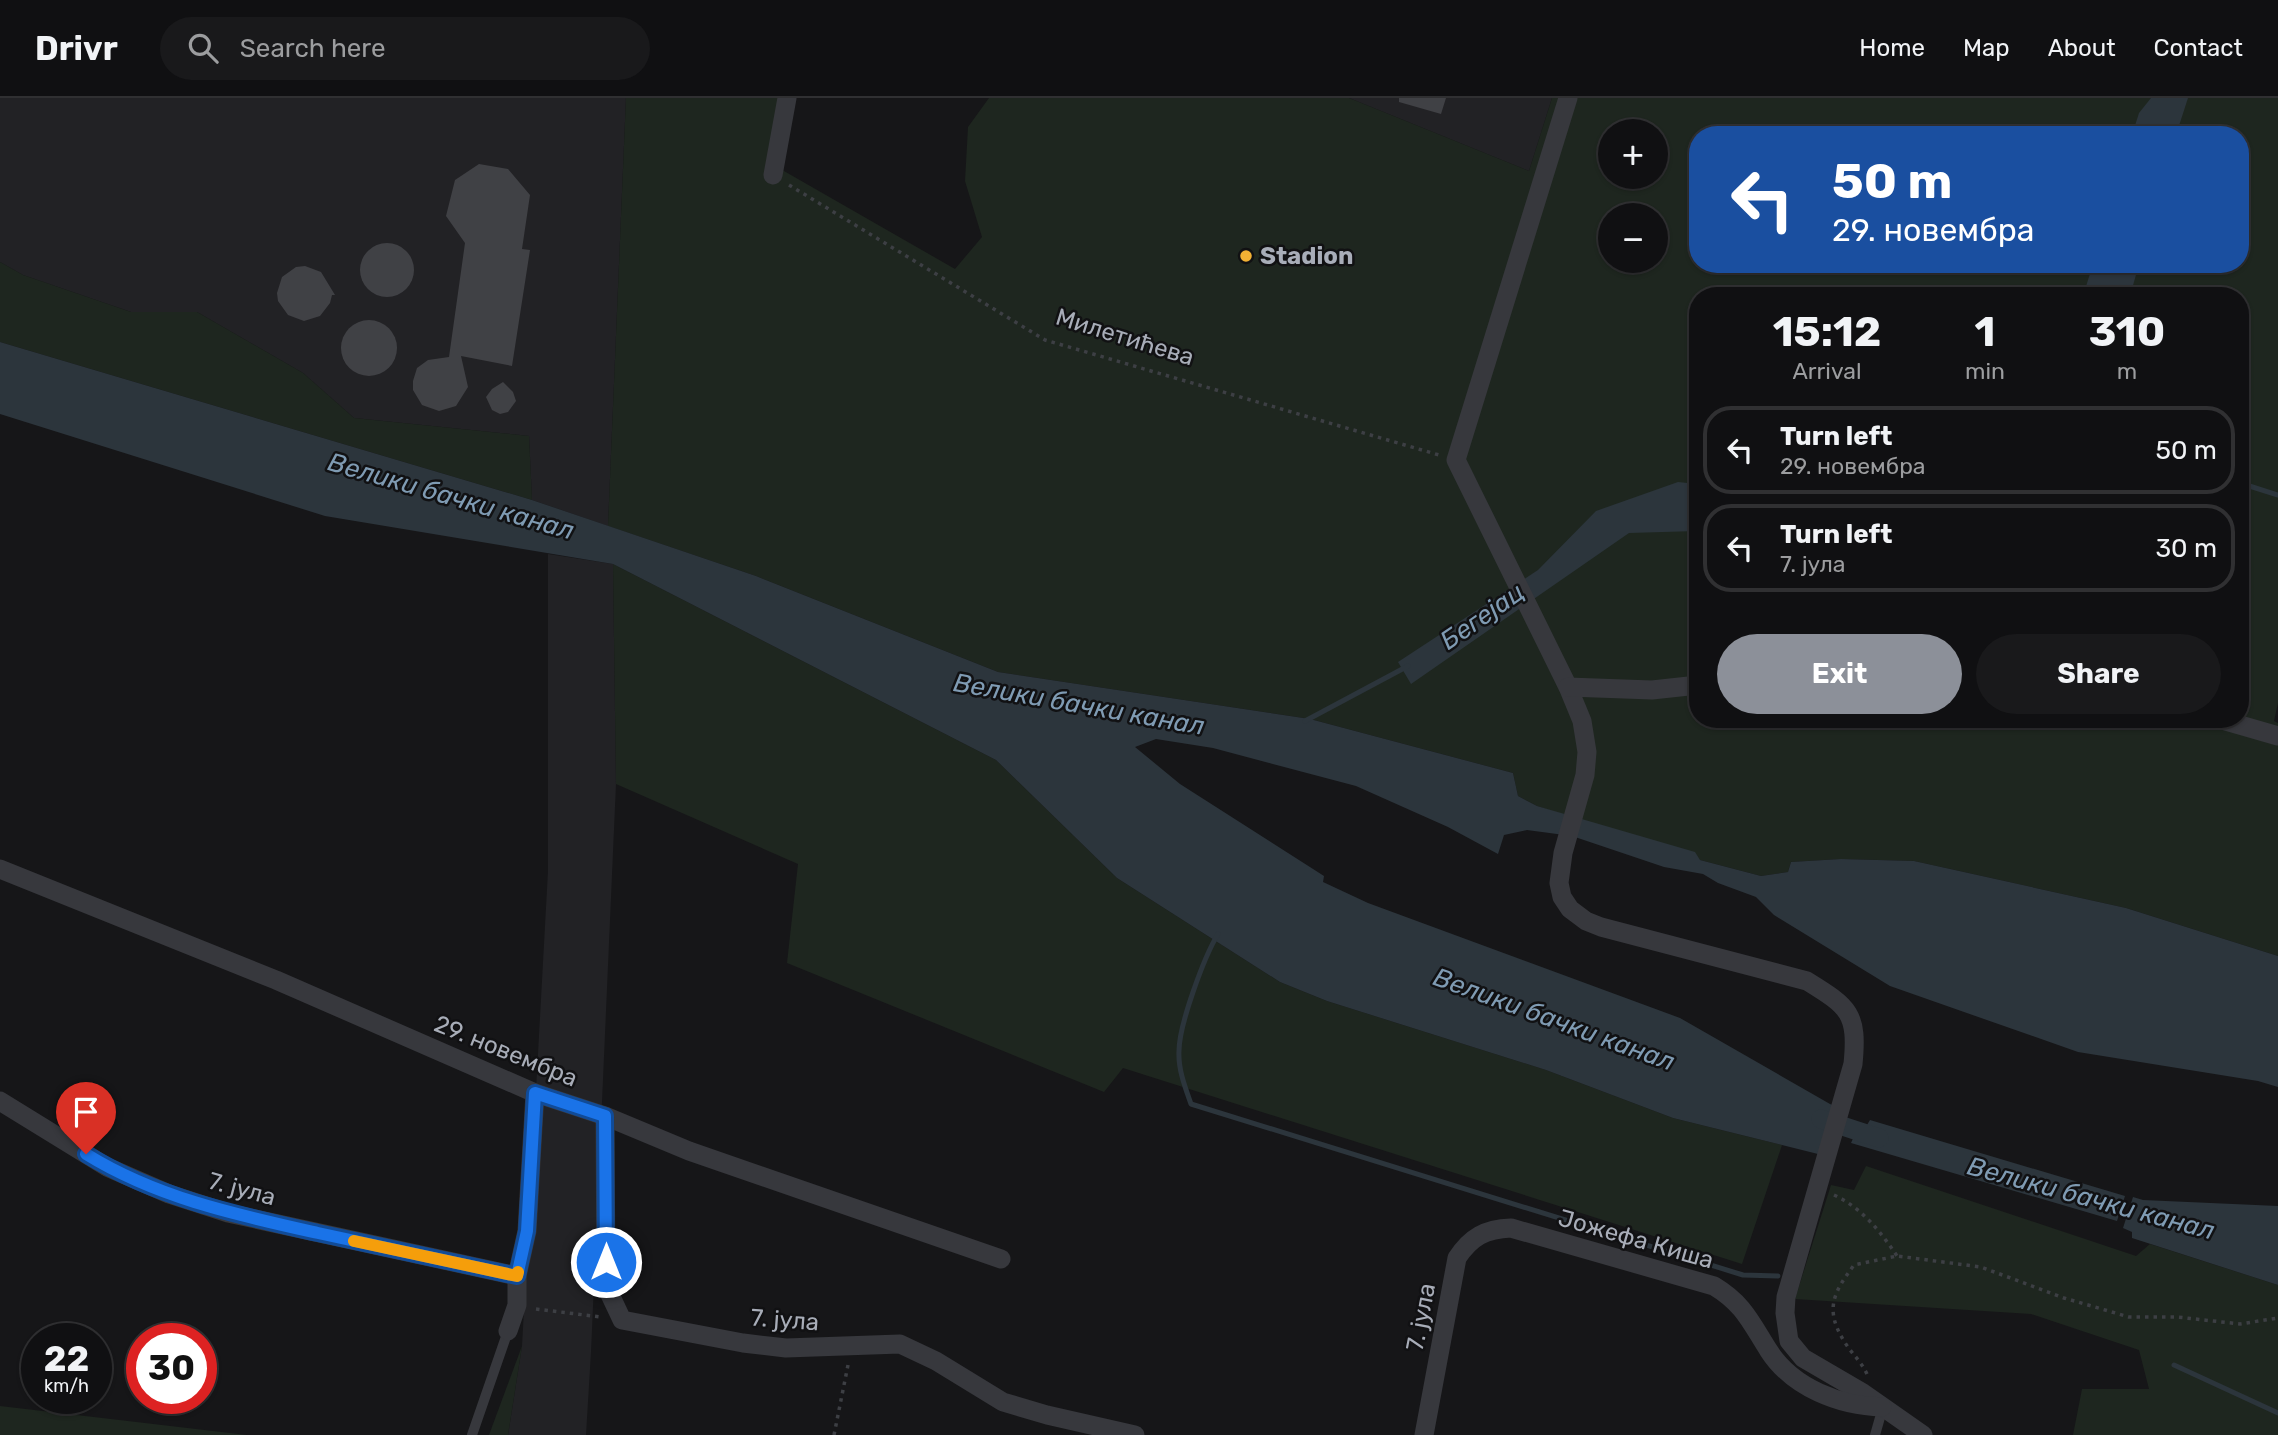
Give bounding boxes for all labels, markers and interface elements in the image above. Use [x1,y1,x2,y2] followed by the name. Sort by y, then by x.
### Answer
[160,17,650,80] search box
[35,29,118,68] text: Drivr
[184,29,222,67] icon: search
[240,33,386,64] text: Search here
[1859,34,1925,62] text: Home
[1963,34,2010,62] text: Map
[2048,34,2116,62] text: About
[2154,34,2243,62] text: Contact
[1598,119,1668,273] map controls
[1598,119,1668,189] button: +
[1832,152,1952,210] text: 50 m
[1717,154,1808,245] icon: left
[1598,203,1668,273] button: −
[1832,211,2035,249] text: 29. новембра
[1260,242,1353,270] place label: Stadion
[1238,248,1254,264] marker: Stadion
[1053,303,1197,371] street label: Милетићева
[1773,307,1881,357] text: 15:12
[1974,307,1995,357] text: 1
[2089,307,2165,357] text: 310
[1792,357,1861,385] text: Arrival
[1965,357,2005,385] text: min
[2117,357,2137,385] text: m
[1780,421,1892,452] text: Turn left
[1721,431,1759,469] icon: left
[2156,435,2217,466] text: 50 m
[324,447,577,546] water label: Велики бачки канал
[1780,452,1926,480] text: 29. новембра
[1780,519,1892,550] text: Turn left
[1721,529,1759,567] icon: left
[2155,533,2217,564] text: 30 m
[1780,550,1846,578] text: 7. јула
[1435,577,1530,656] water label: Бегејац
[1717,634,1962,714] button: Exit
[1976,634,2221,714] button: Share
[951,667,1207,742] water label: Велики бачки канал
[1429,961,1679,1078] water label: Велики бачки канал
[430,1010,582,1092] street label: 29. новембра
[56,1082,116,1154] pin
[67,1093,105,1131] icon: arrive
[1964,1151,2218,1246] water label: Велики бачки канал
[205,1167,279,1211] street label: 7. јула
[1555,1203,1717,1275] street label: Јожефа Киша
[569,1225,643,1299] position arrow
[1401,1281,1441,1353] street label: 7. јула
[750,1304,820,1336] street label: 7. јула
[126,1323,217,1414] speed limit sign: 30
[44,1338,89,1380] text: 22
[44,1375,89,1397] text: km/h

